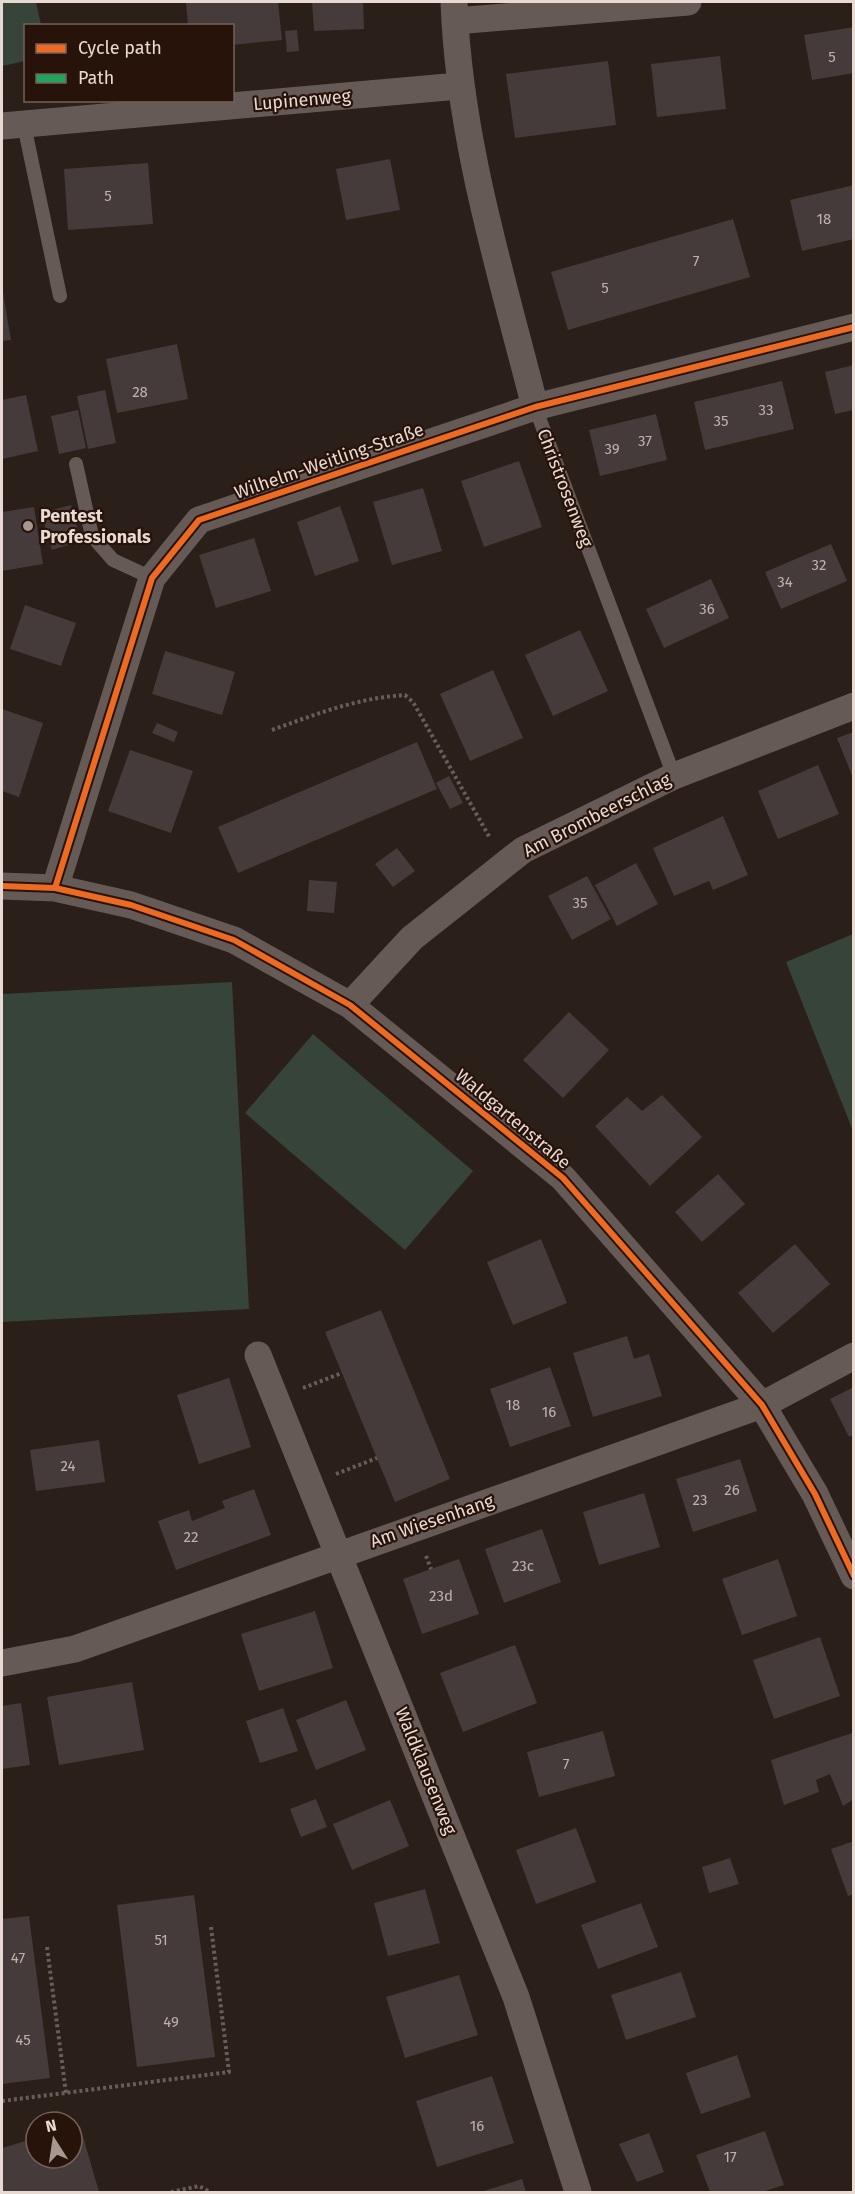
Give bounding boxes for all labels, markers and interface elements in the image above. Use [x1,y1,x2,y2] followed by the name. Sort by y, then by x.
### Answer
[24,24,234,102] legend
[78,37,162,59] text: Cycle path
[828,48,836,66] house number: 5
[78,67,114,89] text: Path
[252,85,352,115] street label: Lupinenweg
[104,187,112,205] house number: 5
[817,210,831,228] house number: 18
[693,252,700,270] house number: 7
[601,279,609,297] house number: 5
[132,383,148,401] house number: 28
[759,401,773,419] house number: 33
[713,412,729,430] house number: 35
[231,418,427,504] street label: Wilhelm-Weitling-Straße
[532,426,598,551] street label: Christrosenweg
[638,432,652,450] house number: 37
[604,440,620,458] house number: 39
[40,505,151,548] place label: Pentest Professionals
[21,519,35,533] marker: Pentest Professionals
[812,556,826,574] house number: 32
[777,573,793,591] house number: 34
[699,600,715,618] house number: 36
[520,768,675,862] street label: Am Brombeerschlag
[572,894,588,912] house number: 35
[451,1064,575,1174] street label: Waldgartenstraße
[506,1396,520,1414] house number: 18
[542,1403,556,1421] house number: 16
[60,1457,76,1475] house number: 24
[724,1481,740,1499] house number: 26
[367,1489,497,1552] street label: Am Wiesenhang
[693,1491,707,1509] house number: 23
[184,1528,198,1546] house number: 22
[512,1557,534,1575] house number: 23c
[429,1587,453,1605] house number: 23d
[390,1704,462,1838] street label: Waldklausenweg
[563,1755,570,1773] house number: 7
[154,1931,168,1949] house number: 51
[11,1949,25,1967] house number: 47
[163,2013,179,2031] house number: 49
[15,2031,31,2049] house number: 45
[24,2110,84,2170] north arrow
[44,2115,58,2136] text: N
[470,2117,484,2135] house number: 16
[723,2148,737,2166] house number: 17

